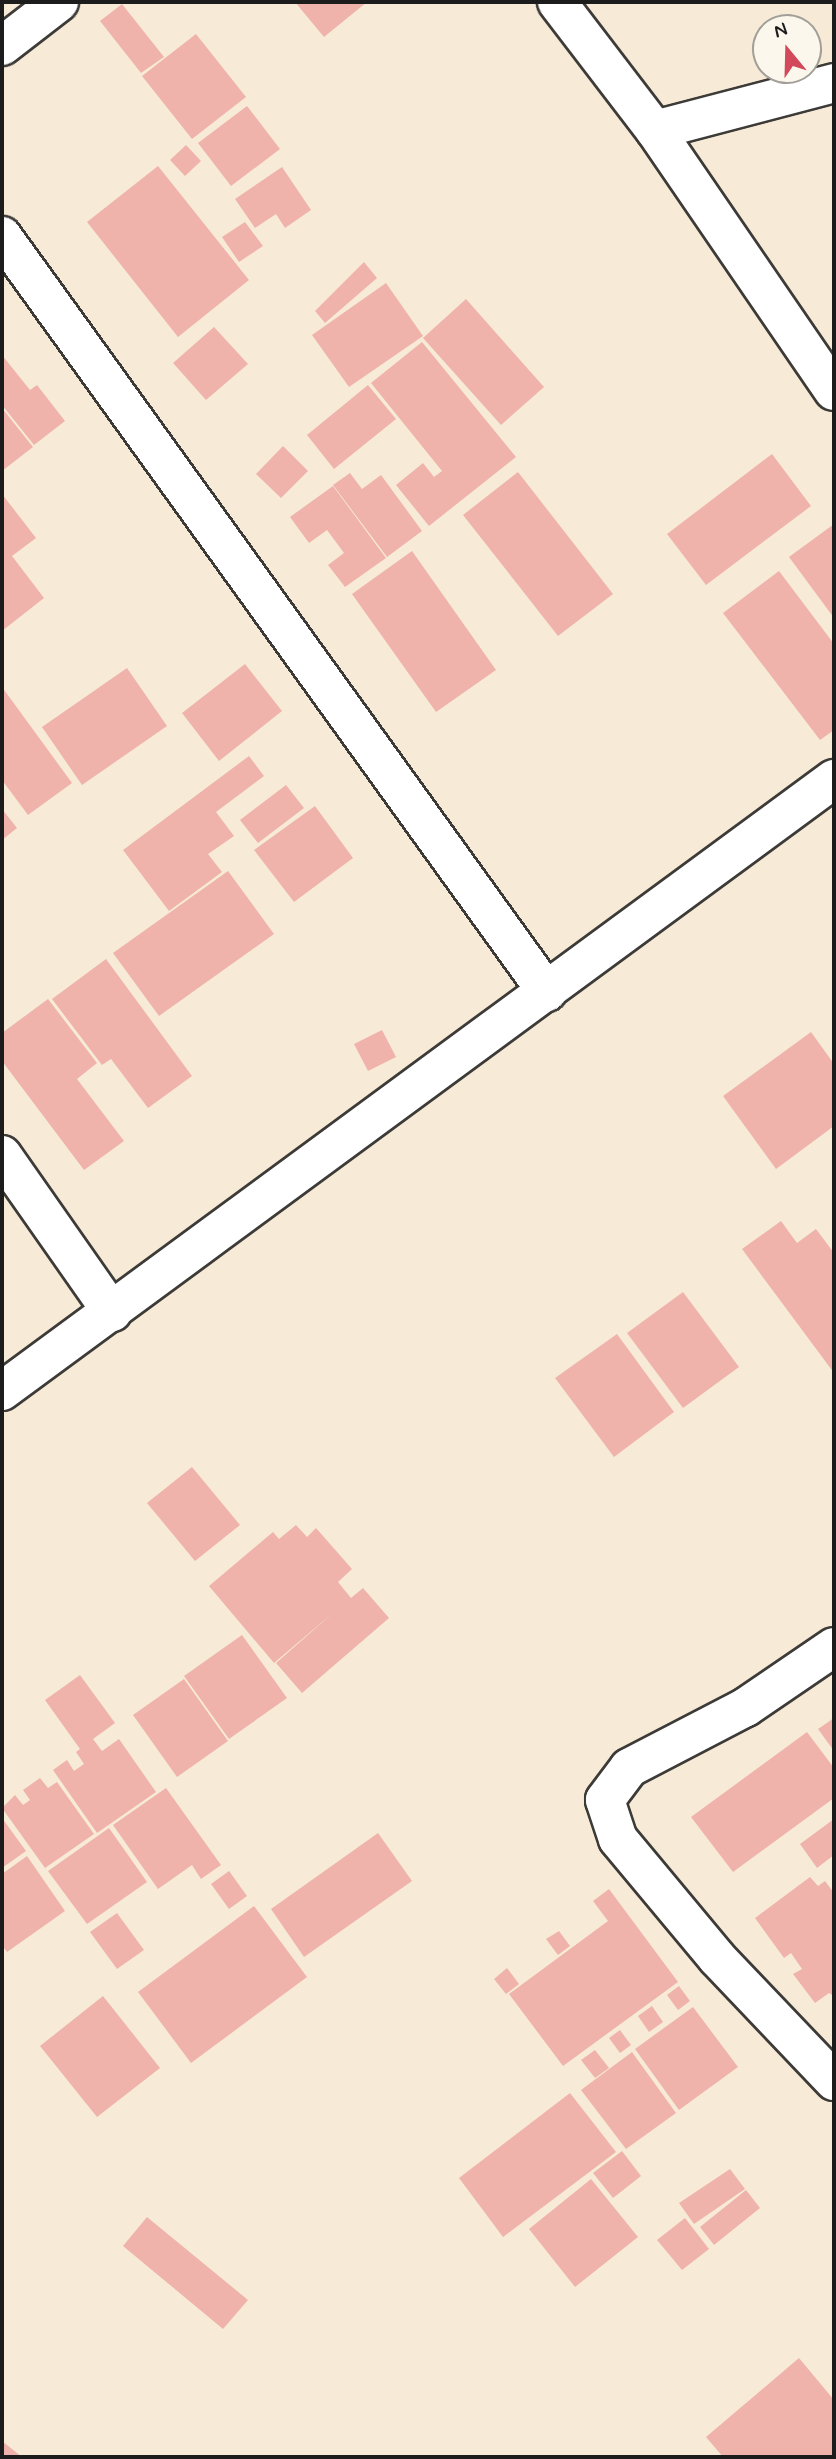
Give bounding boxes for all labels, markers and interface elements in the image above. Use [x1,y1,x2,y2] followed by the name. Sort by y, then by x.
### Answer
[752,14,822,84] north arrow
[771,17,791,44] text: N

